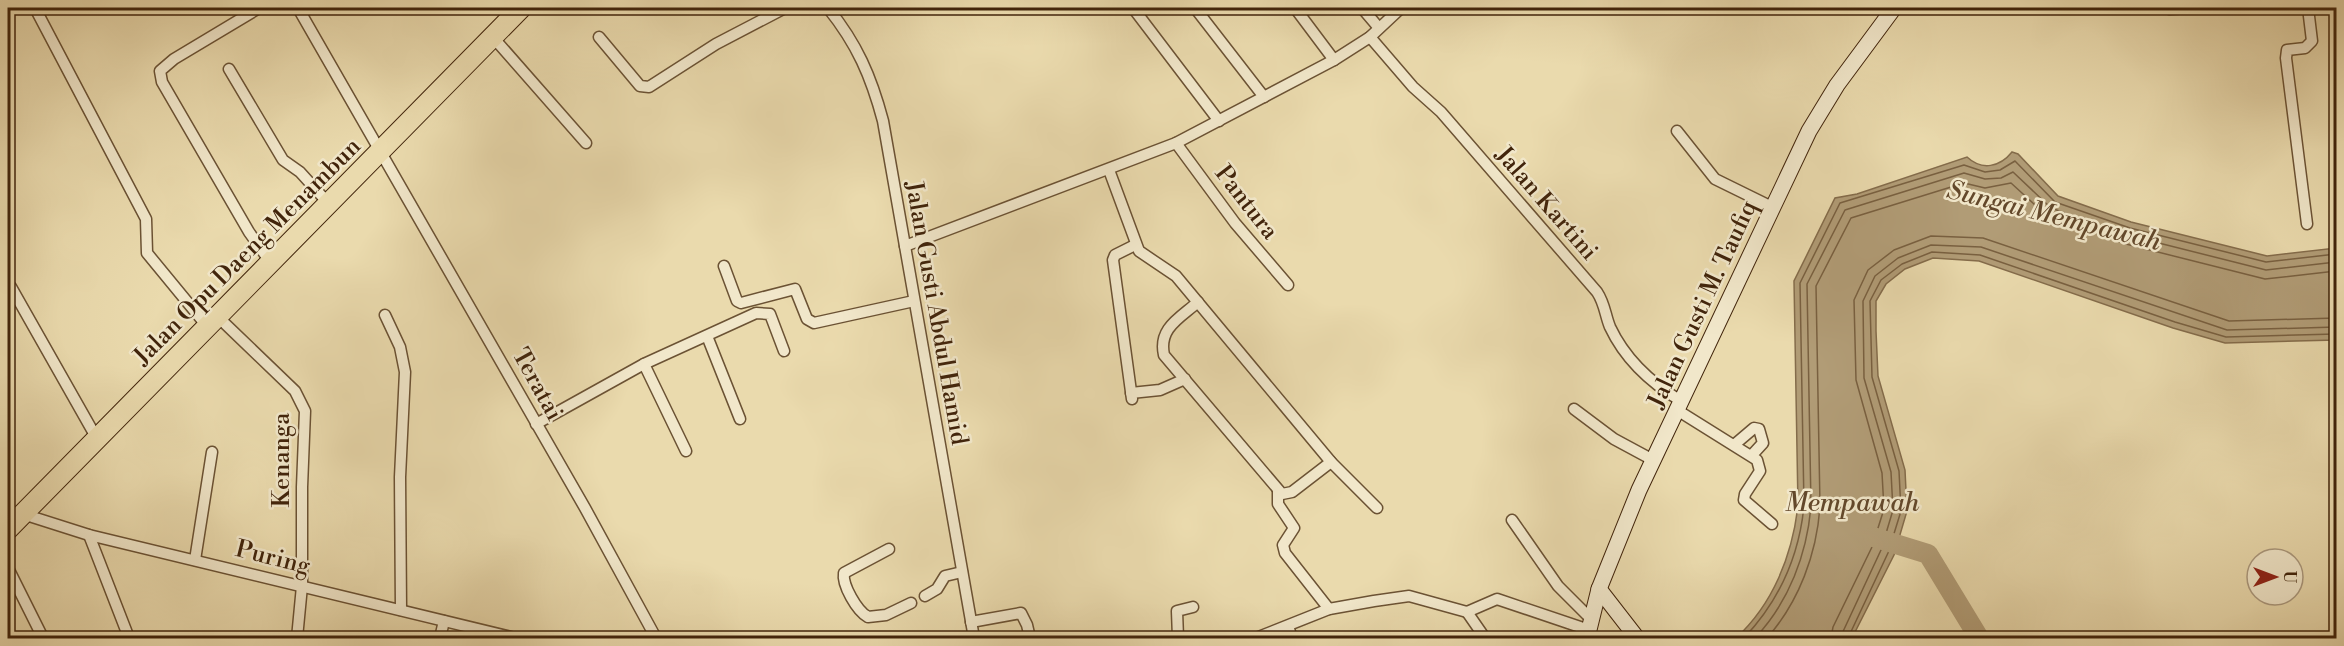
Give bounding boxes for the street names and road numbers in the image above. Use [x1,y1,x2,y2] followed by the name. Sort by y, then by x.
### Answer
[127,132,368,372] street label: Jalan Opu Daeng Menambun
[1488,140,1604,267] street label: Jalan Kartini
[1208,159,1285,246] street label: Pantura
[898,178,974,448] street label: Jalan Gusti Abdul Hamid
[1641,196,1764,414] street label: Jalan Gusti M. Taufiq
[505,343,569,426] street label: Teratai
[267,412,297,507] street label: Kenanga
[232,534,314,582] street label: Puring

